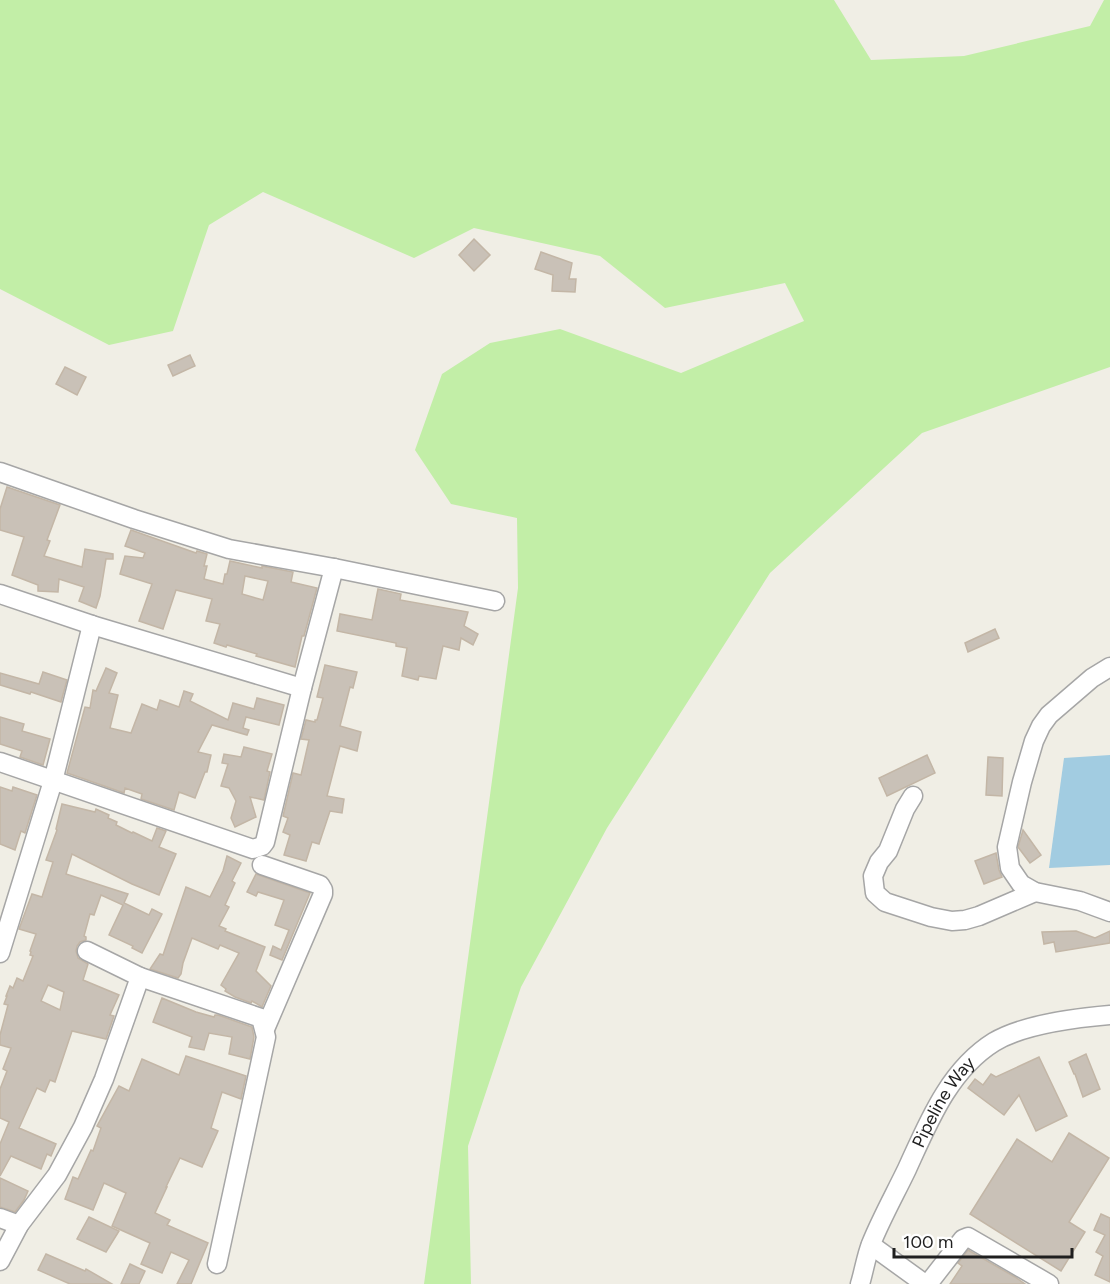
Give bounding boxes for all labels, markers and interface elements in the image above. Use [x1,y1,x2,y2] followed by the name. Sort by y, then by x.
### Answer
[907,1052,980,1151] street label: Pipeline Way
[894,1221,1072,1259] scale bar
[903,1231,953,1253] text: 100 m

